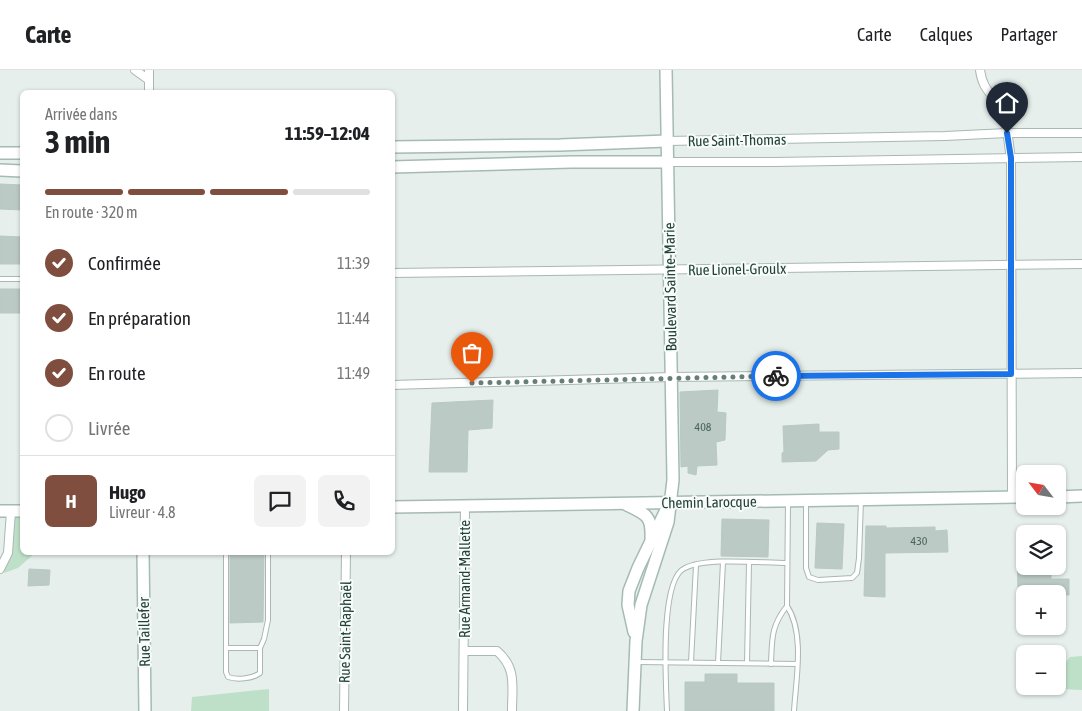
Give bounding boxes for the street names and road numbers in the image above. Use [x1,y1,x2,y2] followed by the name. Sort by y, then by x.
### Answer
[688,131,786,149] street label: Rue Saint-Thomas
[660,222,680,352] street label: Boulevard Sainte-Marie
[688,260,786,278] street label: Rue Lionel-Groulx
[661,493,757,511] street label: Chemin Larocque
[456,520,473,638] street label: Rue Armand-Mallette
[336,581,354,683] street label: Rue Saint-Raphaël
[135,597,153,667] street label: Rue Taillefer

